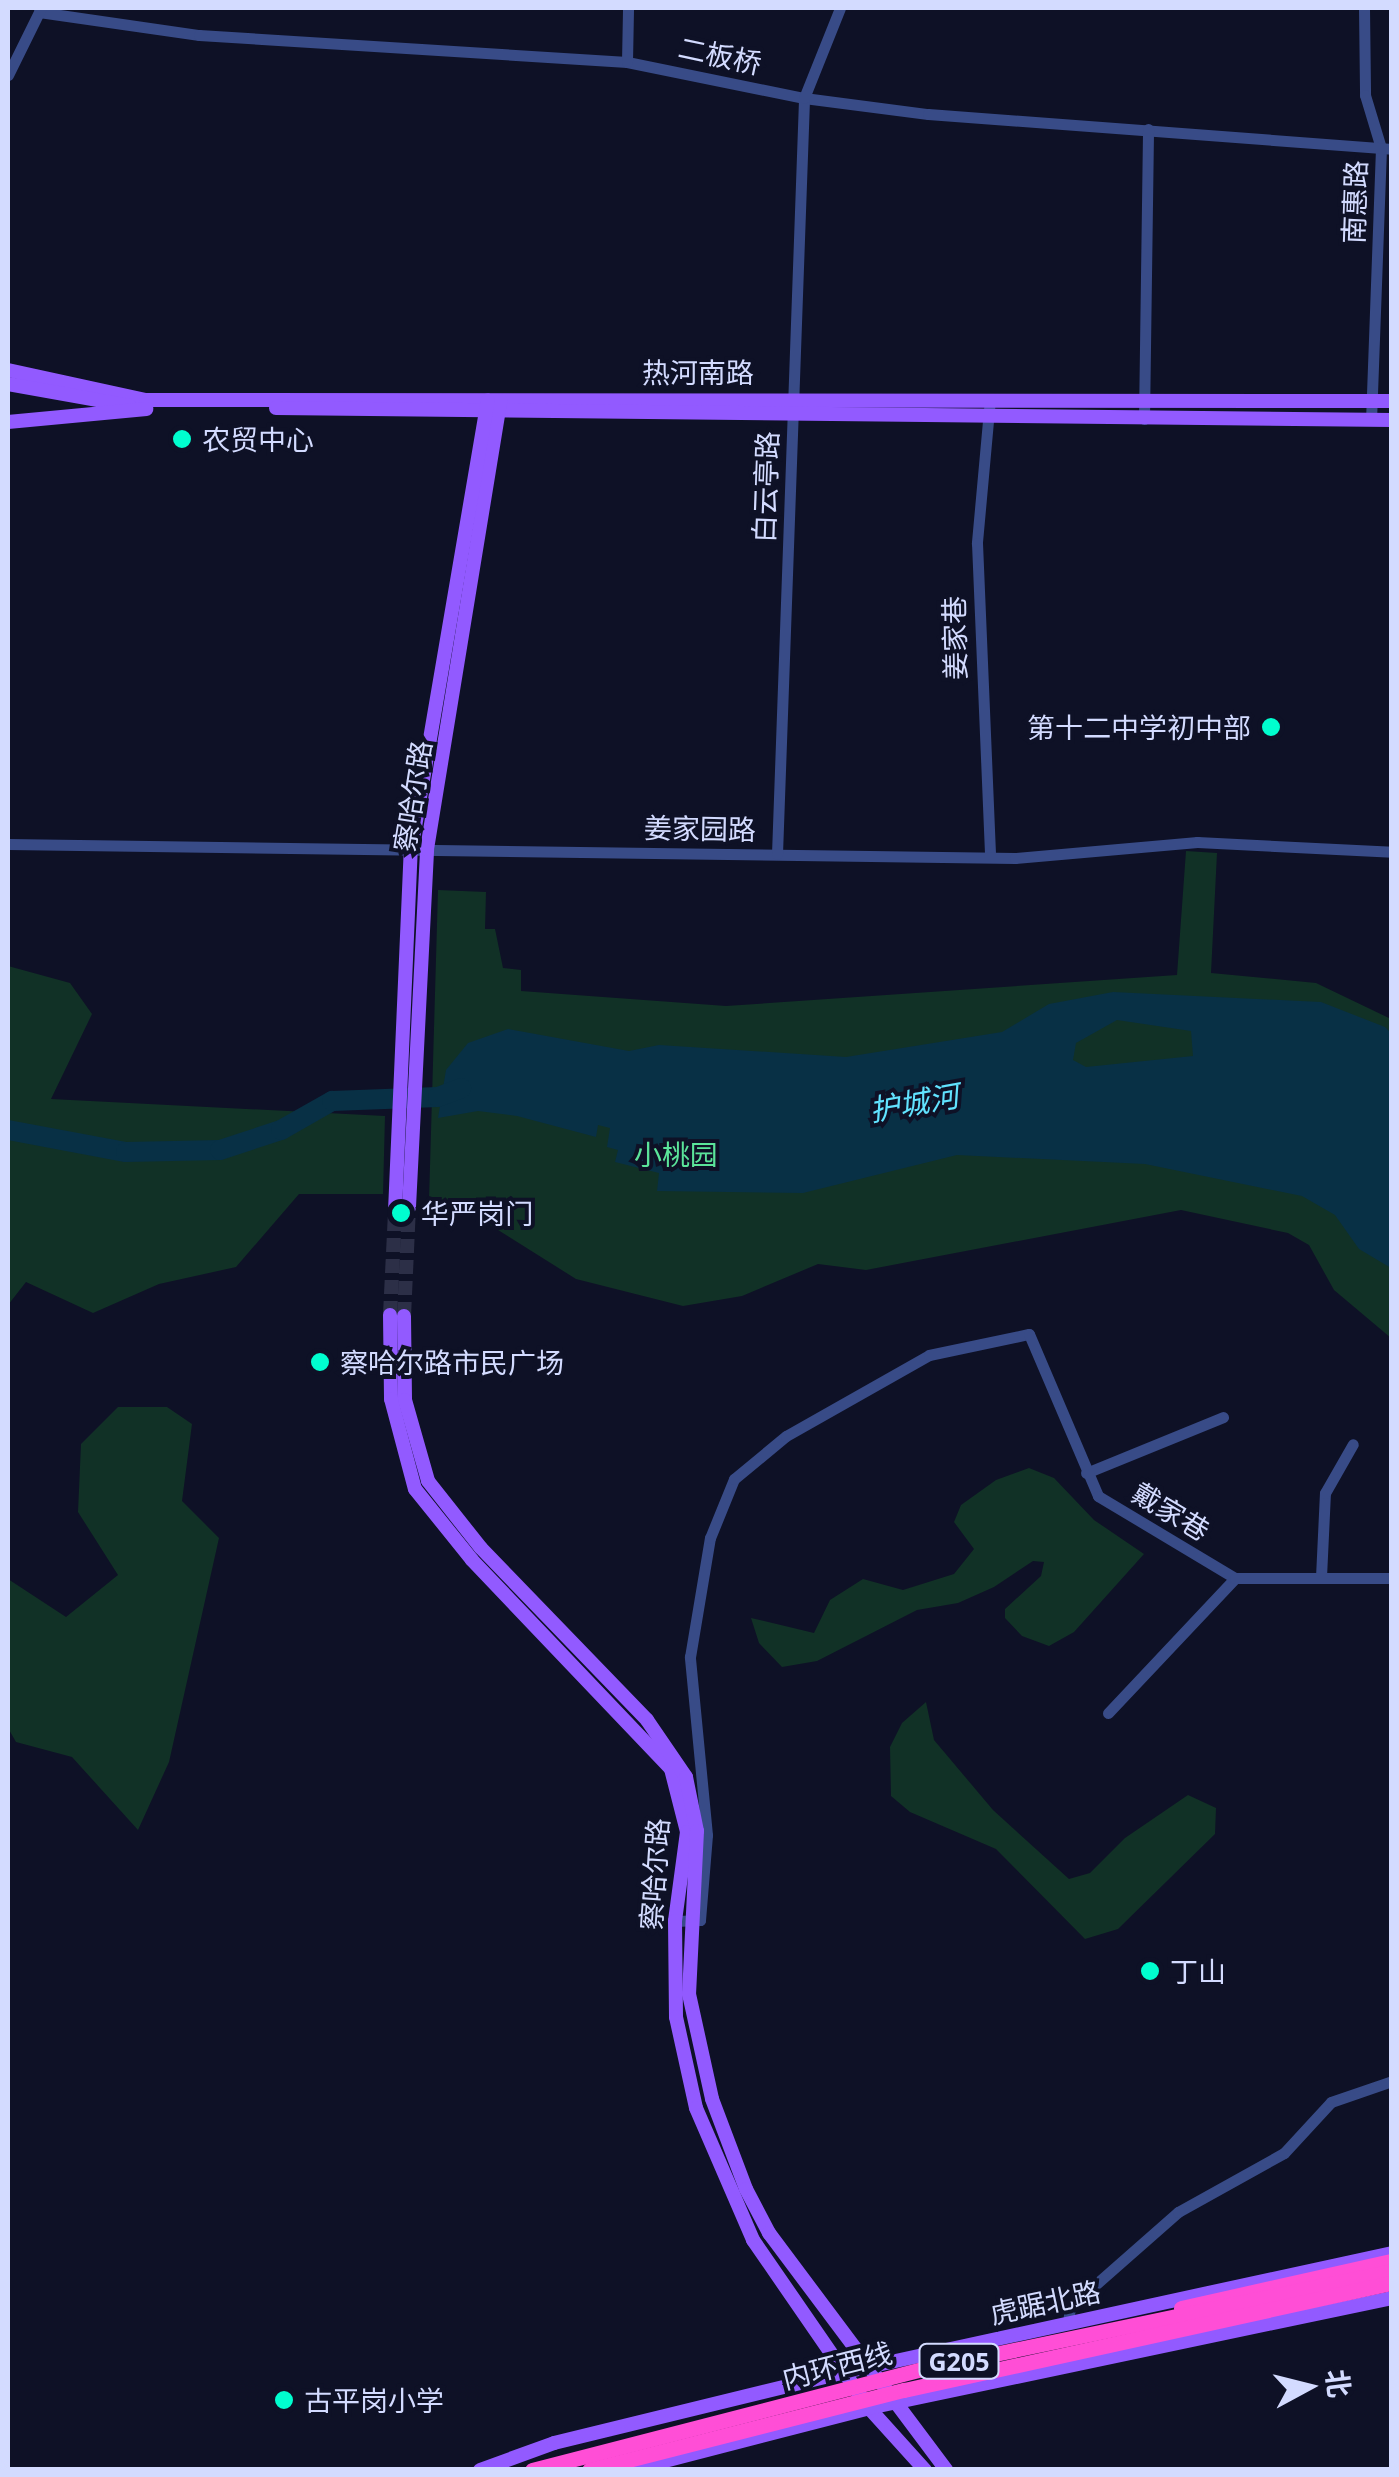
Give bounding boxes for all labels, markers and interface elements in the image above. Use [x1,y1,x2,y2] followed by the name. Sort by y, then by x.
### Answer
[675,30,765,80] street label: 二板桥
[1336,159,1372,245] street label: 南惠路
[642,355,754,389] street label: 热河南路
[202,422,314,456] place label: 农贸中心
[171,428,193,450] marker: 农贸中心
[746,430,784,544] street label: 白云亭路
[936,596,972,680] street label: 姜家巷
[1027,710,1251,744] place label: 第十二中学初中部
[1260,716,1282,738] marker: 第十二中学初中部
[387,738,437,854] street label: 察哈尔路
[644,810,756,846] street label: 姜家园路
[867,1077,961,1129] water label: 护城河
[634,1137,718,1171] park label: 小桃园
[421,1196,533,1230] place label: 华严岗门
[390,1202,412,1224] marker: 华严岗门
[340,1345,564,1379] place label: 察哈尔路市民广场
[309,1351,331,1373] marker: 察哈尔路市民广场
[1126,1475,1216,1547] street label: 戴家巷
[633,1817,675,1931] street label: 察哈尔路
[1170,1954,1226,1988] place label: 丁山
[1139,1960,1161,1982] marker: 丁山
[987,2274,1103,2330] street label: 虎踞北路
[779,2335,895,2395] street label: 内环西线
[1259,2337,1359,2437] north arrow
[916,2341,1002,2381] road number: G205
[1318,2367,1359,2400] text: 北
[304,2383,444,2417] place label: 古平岗小学
[273,2389,295,2411] marker: 古平岗小学

